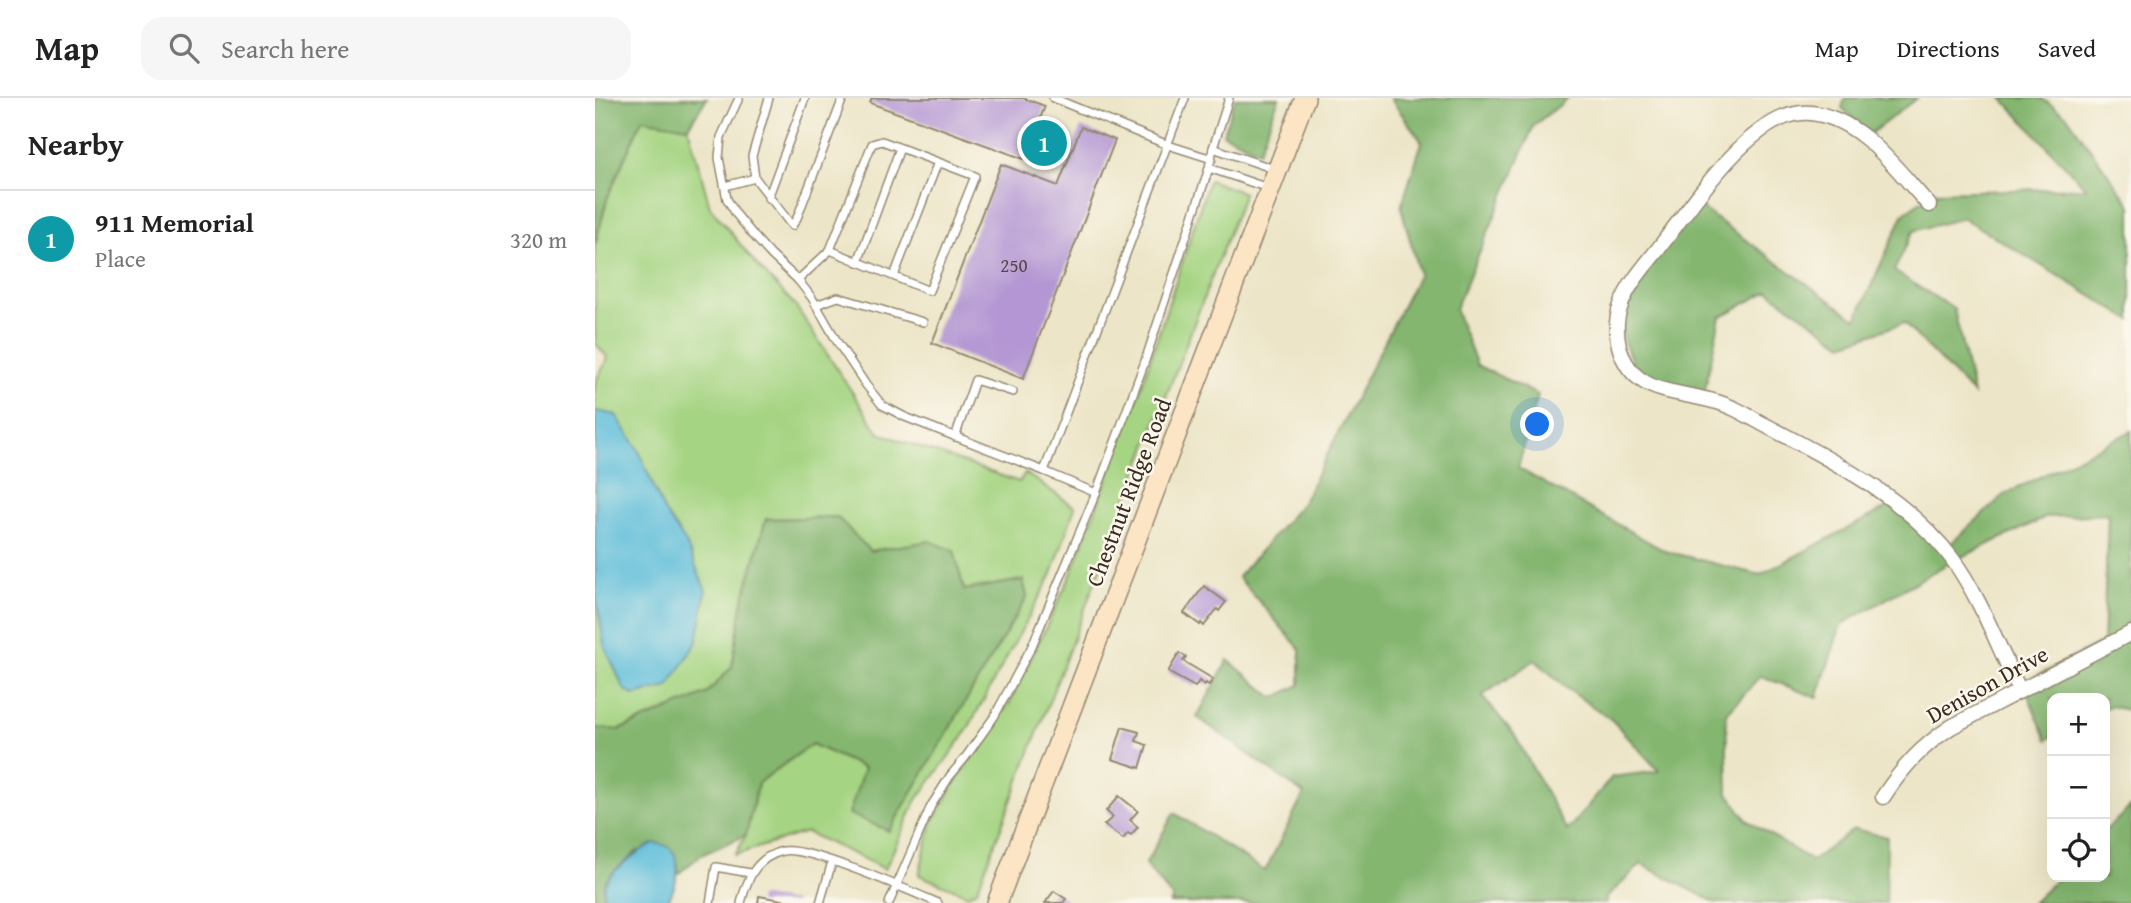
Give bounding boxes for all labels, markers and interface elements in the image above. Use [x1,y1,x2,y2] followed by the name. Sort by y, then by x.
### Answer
[141,17,631,80] search box
[35,24,99,72] text: Map
[165,29,203,67] icon: search
[221,29,349,68] text: Search here
[1815,31,1859,66] text: Map
[1897,31,2000,66] text: Directions
[2038,31,2096,66] text: Saved
[1021,117,1067,169] pin: 1
[28,122,124,166] text: Nearby
[95,203,254,242] text: 911 Memorial
[45,223,57,256] text: 1
[510,223,567,256] text: 320 m
[95,242,146,275] text: Place
[1000,251,1028,279] house number: 250
[1077,392,1179,591] street label: Chestnut Ridge Road
[1520,407,1554,441] your location
[1920,637,2054,731] street label: Denison Drive
[2047,693,2110,882] map controls
[2047,693,2110,756] button: +
[2047,756,2110,819] button: −
[2047,819,2110,882] button: locate

